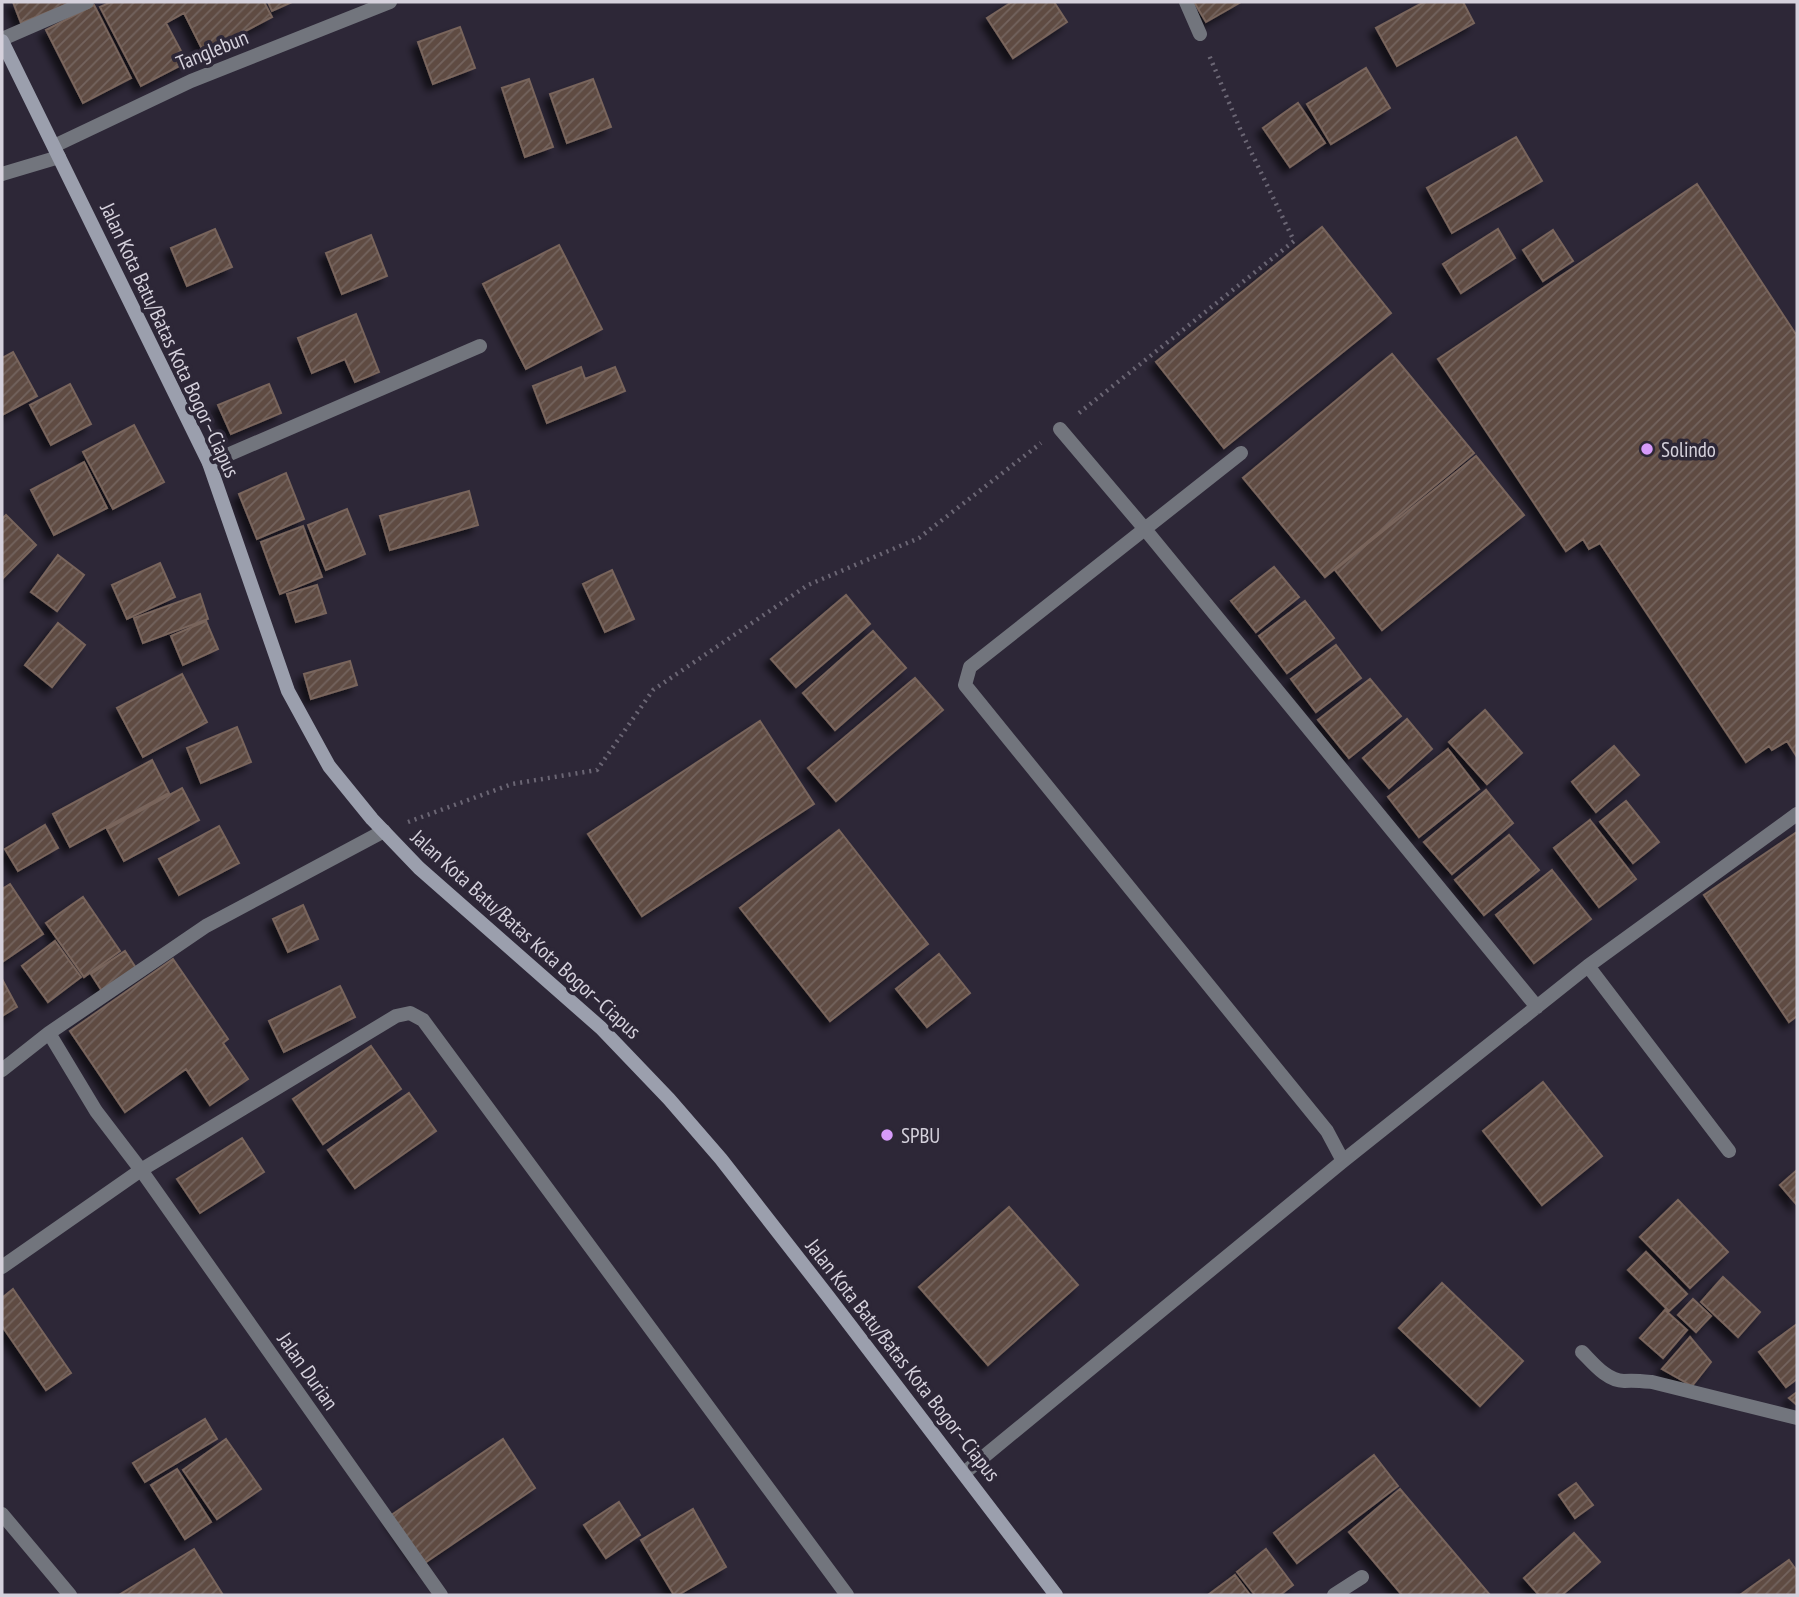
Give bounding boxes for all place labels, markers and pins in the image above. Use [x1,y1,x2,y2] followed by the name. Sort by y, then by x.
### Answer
[1661,436,1716,463] place label: Solindo
[1639,441,1655,457] marker: Solindo
[901,1122,940,1149] place label: SPBU
[879,1127,895,1143] marker: SPBU

